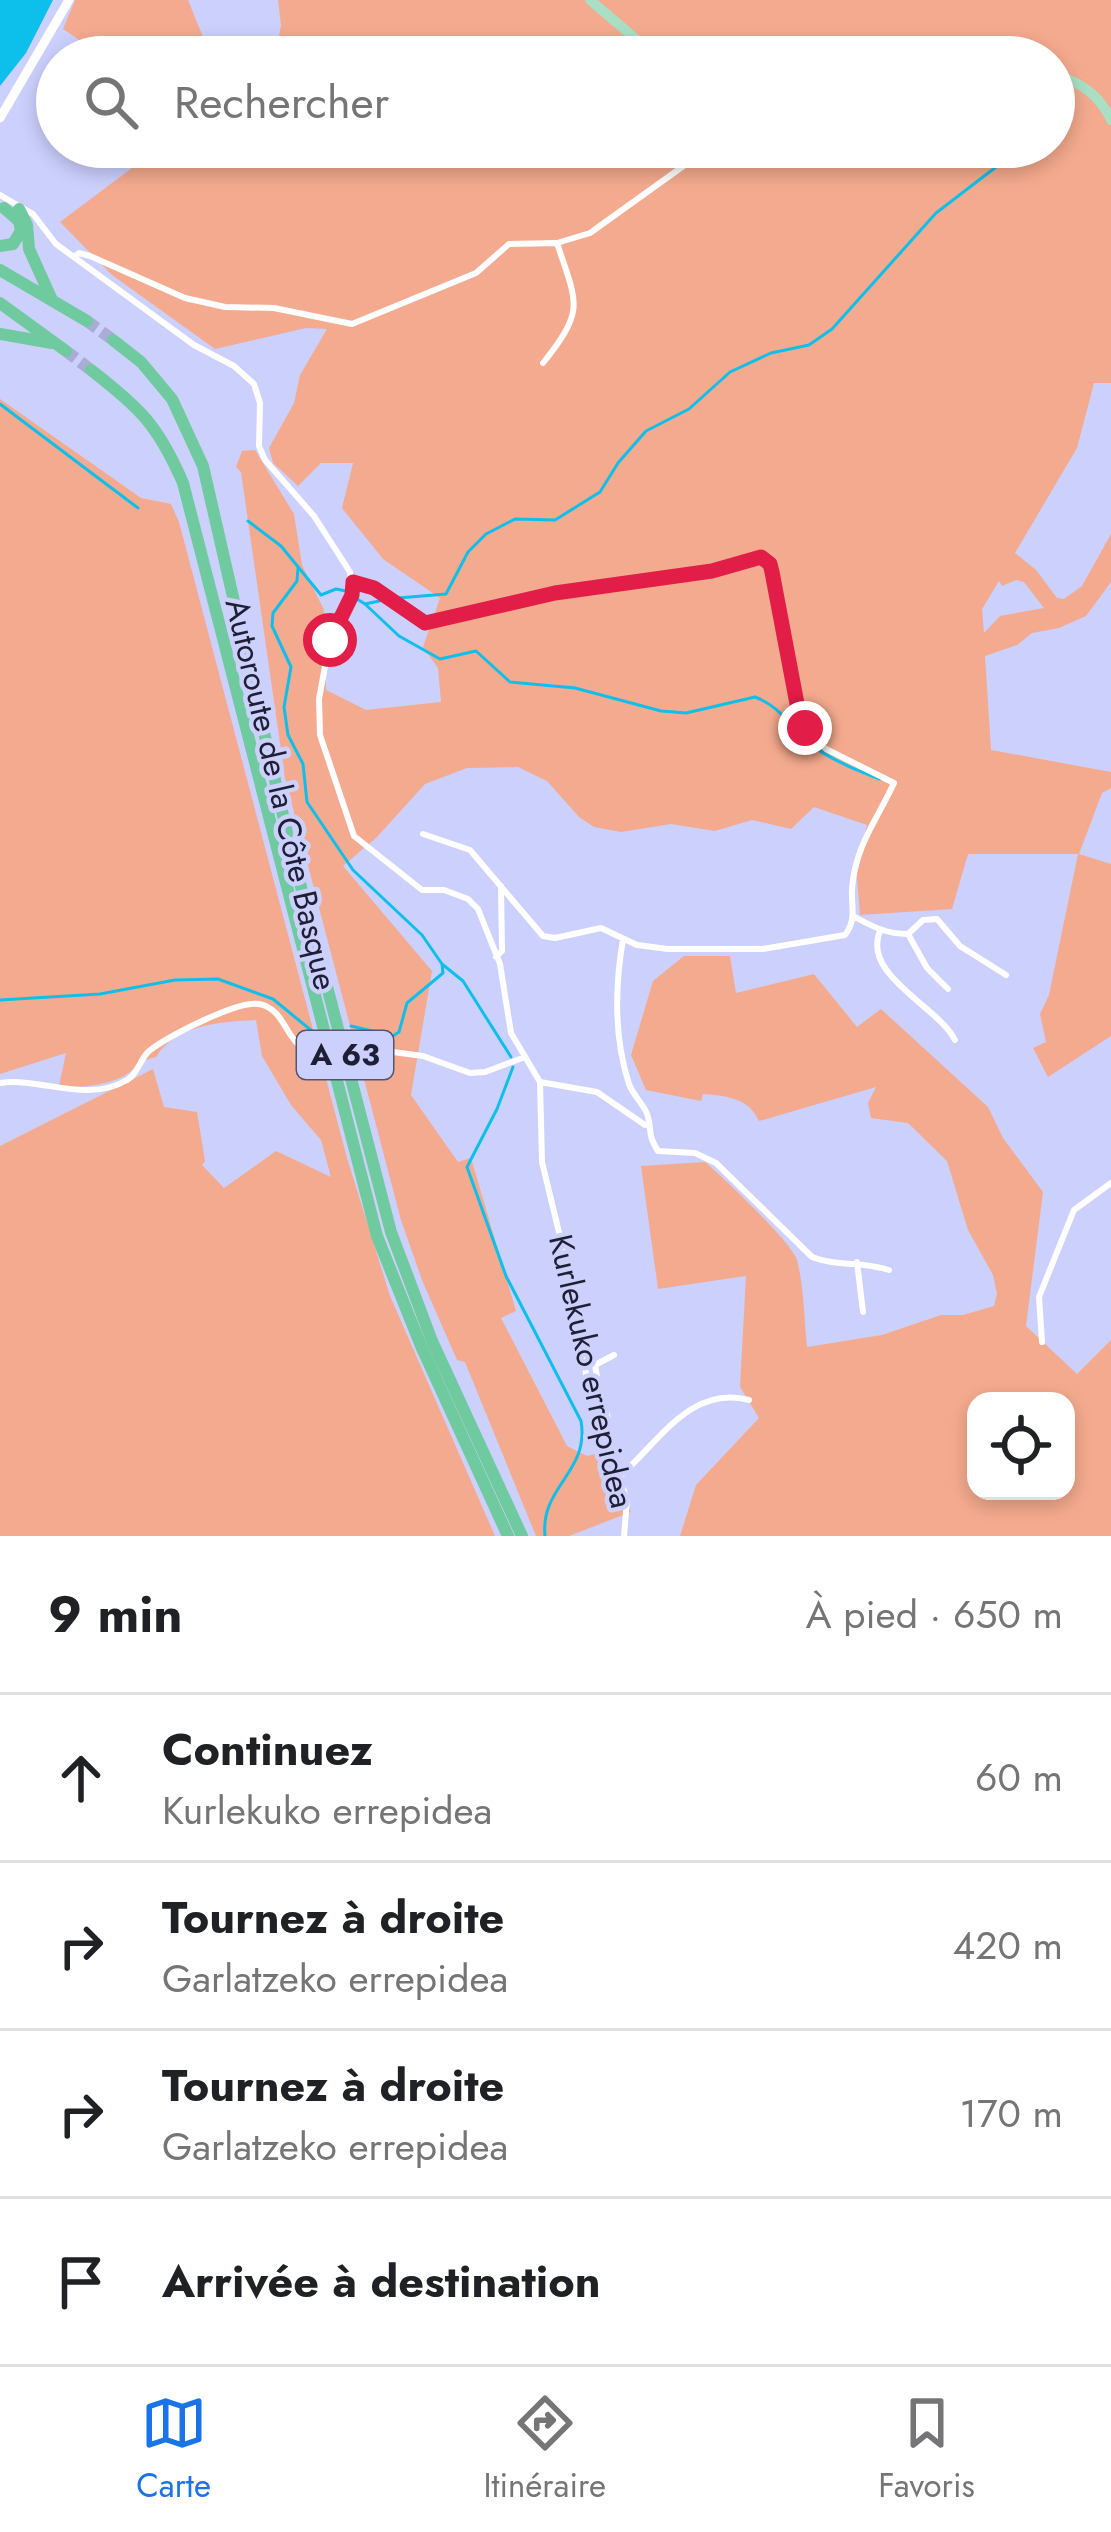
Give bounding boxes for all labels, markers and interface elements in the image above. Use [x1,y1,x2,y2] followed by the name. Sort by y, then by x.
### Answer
[36,36,1075,168] search box
[78,69,144,135] icon: search
[174,70,389,135] text: Rechercher
[214,594,349,995] street label: Autoroute de la Côte Basque
[303,613,357,667] route start
[778,701,832,755] route end
[297,1031,393,1079] road number: A 63
[537,1230,646,1513] street label: Kurlekuko errepidea
[967,1392,1075,1500] map controls
[967,1392,1075,1500] button: locate
[48,1577,183,1651] text: 9 min
[806,1586,1063,1643] text: À pied · 650 m
[162,1717,373,1782] text: Continuez
[48,1745,114,1811] icon: ahead
[975,1749,1063,1806] text: 60 m
[162,1782,492,1839] text: Kurlekuko errepidea
[162,1885,504,1950] text: Tournez à droite
[48,1913,114,1979] icon: right
[953,1917,1063,1974] text: 420 m
[162,1950,508,2007] text: Garlatzeko errepidea
[162,2053,504,2118] text: Tournez à droite
[48,2081,114,2147] icon: right
[959,2085,1063,2142] text: 170 m
[162,2118,508,2175] text: Garlatzeko errepidea
[48,2249,114,2315] icon: arrive
[162,2249,601,2314] text: Arrivée à destination
[136,2390,211,2509] tab: Carte
[483,2390,606,2509] tab: Itinéraire
[878,2390,975,2509] tab: Favoris

